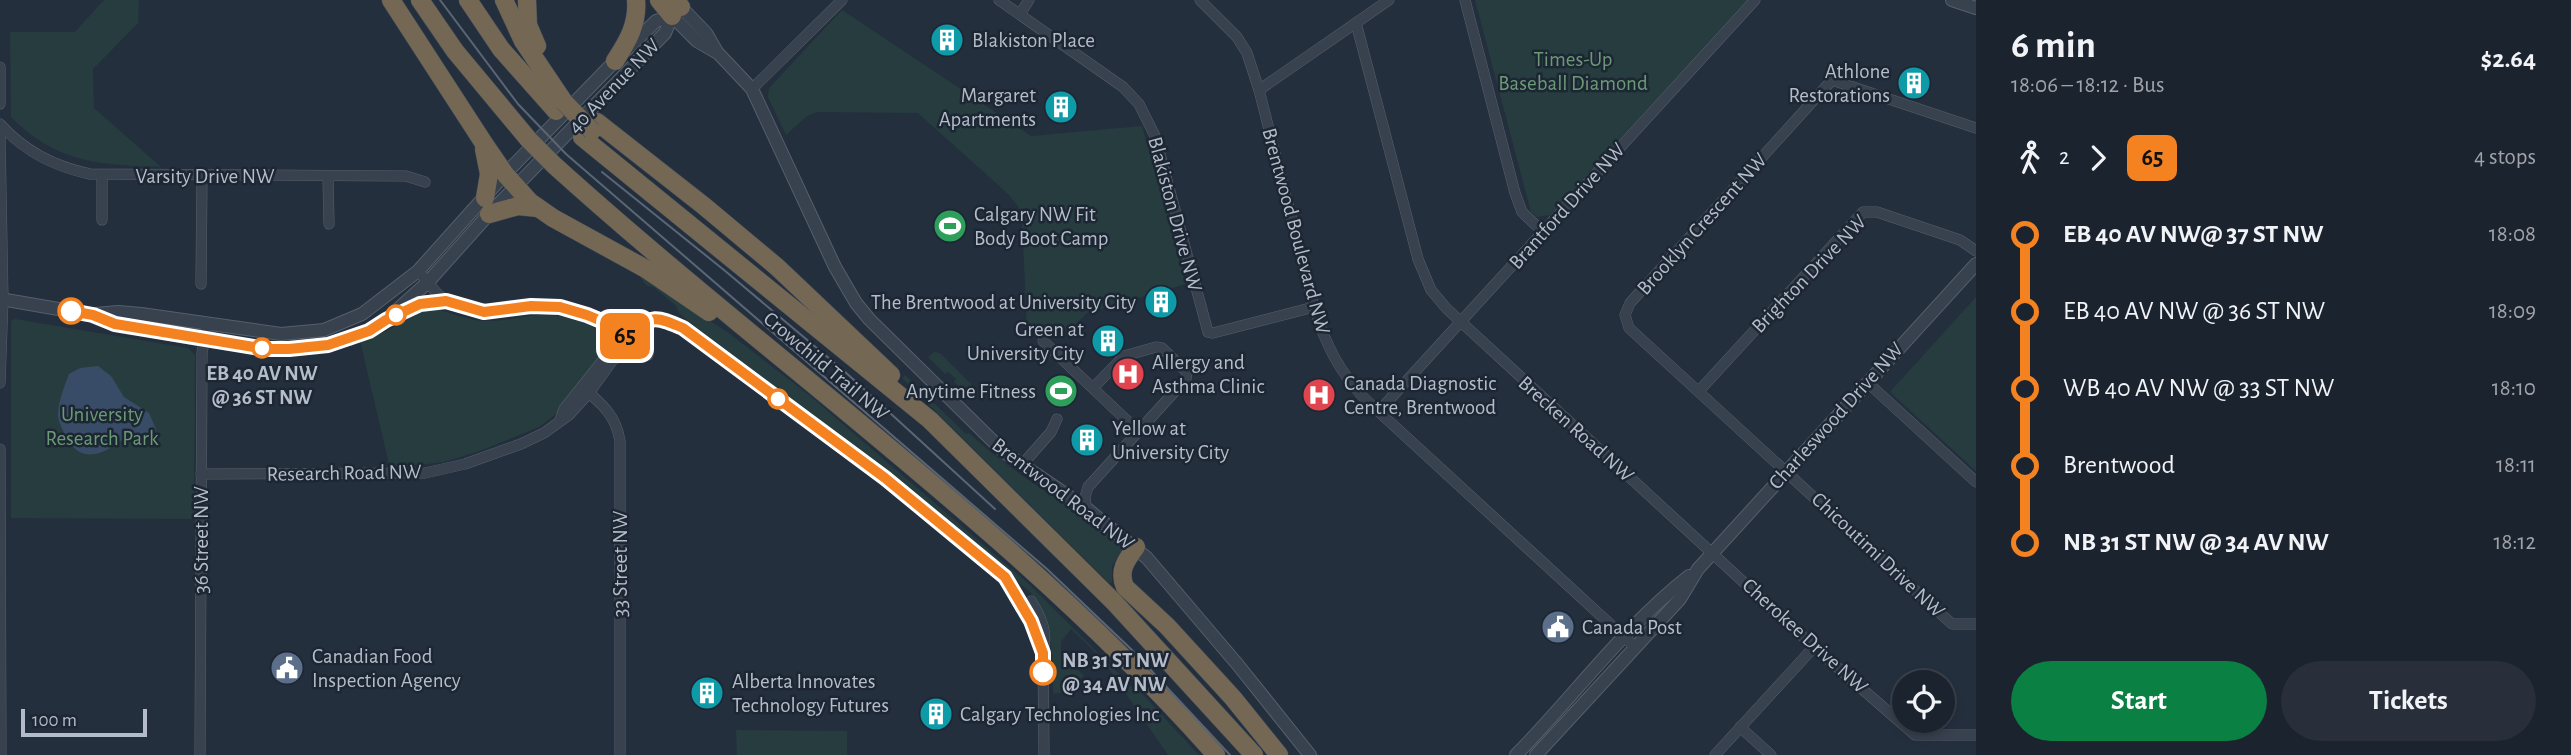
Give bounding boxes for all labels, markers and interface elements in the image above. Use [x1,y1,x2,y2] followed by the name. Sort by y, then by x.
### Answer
[928,21,966,59] building icon: Blakiston Place
[2011,27,2096,65] text: 6 min
[972,30,1095,51] place label: Blakiston Place
[564,35,664,137] street label: 40 Avenue NW
[2480,46,2536,72] text: $2.64
[1498,49,1648,94] park label: Times-Up Baseball Diamond
[1788,61,1890,106] place label: Athlone Restorations
[1895,64,1933,102] building icon: Athlone Restorations
[2011,74,2164,97] text: 18:06 – 18:12 · Bus
[939,85,1036,130] place label: Margaret Apartments
[1042,88,1080,126] building icon: Margaret Apartments
[1258,126,1334,337] street label: Brentwood Boulevard NW
[1144,134,1206,294] street label: Blakiston Drive NW
[1505,139,1629,273] street label: Brantford Drive NW
[2011,139,2049,177] icon: walk
[2079,139,2117,177] icon: forward
[2059,146,2069,169] text: 2
[2141,146,2163,170] text: 65
[2474,146,2536,169] text: 4 stops
[1633,149,1771,299] street label: Brooklyn Crescent NW
[136,166,275,187] street label: Varsity Drive NW
[974,204,1108,249] place label: Calgary NW Fit Body Boot Camp
[931,207,969,245] sports icon: Calgary NW Fit Body Boot Camp
[1748,211,1870,337] street label: Brighton Drive NW
[2063,221,2324,247] text: EB 40 AV NW@ 37 ST NW
[2489,223,2536,246] text: 18:08
[1142,283,1180,321] building icon: The Brentwood at University City
[871,292,1136,313] place label: The Brentwood at University City
[58,298,84,324] unlabelled marker
[2063,298,2325,324] text: EB 40 AV NW @ 36 ST NW
[2489,300,2536,323] text: 18:09
[386,305,406,325] unlabelled marker
[759,308,893,424] street label: Crowchild Trail NW
[594,313,656,359] line badge: 65
[967,319,1084,364] place label: Green at University City
[1089,322,1127,360] building icon: Green at University City
[614,324,636,348] text: 65
[252,338,272,358] marker: EB 40 AV NW @ 36 ST NW
[1765,338,1907,493] street label: Charleswood Drive NW
[1152,352,1264,397] place label: Allergy and Asthma Clinic
[1109,355,1147,393] hospital icon: Allergy and Asthma Clinic
[206,363,318,408] place label: EB 40 AV NW @ 36 ST NW
[1042,372,1080,410] sports icon: Anytime Fitness
[1514,372,1638,486] street label: Brecken Road NW
[1344,373,1496,418] place label: Canada Diagnostic Centre, Brentwood
[2063,375,2334,401] text: WB 40 AV NW @ 33 ST NW
[1300,376,1338,414] hospital icon: Canada Diagnostic Centre, Brentwood
[2492,377,2536,400] text: 18:10
[906,381,1036,402] place label: Anytime Fitness
[768,389,788,409] unlabelled marker
[45,404,159,449] park label: University Research Park
[1112,418,1229,463] place label: Yellow at University City
[1068,421,1106,459] building icon: Yellow at University City
[988,434,1138,554] street label: Brentwood Road NW
[2063,452,2175,478] text: Brentwood
[2496,454,2536,477] text: 18:11
[266,461,422,485] street label: Research Road NW
[191,486,212,594] street label: 36 Street NW
[1808,488,1949,622] street label: Chicoutimi Drive NW
[610,511,631,617] street label: 33 Street NW
[2063,529,2329,555] text: NB 31 ST NW @ 34 AV NW
[2494,531,2536,554] text: 18:12
[1738,574,1872,698] street label: Cherokee Drive NW
[1539,608,1577,646] public building icon: Canada Post
[1582,617,1682,638] place label: Canada Post
[312,646,461,691] place label: Canadian Food Inspection Agency
[268,649,306,687] public building icon: Canadian Food Inspection Agency
[1062,650,1169,695] place label: NB 31 ST NW @ 34 AV NW
[1030,659,1056,685] marker: NB 31 ST NW @ 34 AV NW
[2011,661,2267,741] button: Start
[2281,661,2536,741] button: Tickets
[1892,670,1955,733] map controls
[1892,670,1955,733] button: locate
[732,671,889,716] place label: Alberta Innovates Technology Futures
[688,674,726,712] building icon: Alberta Innovates Technology Futures
[917,695,955,733] building icon: Calgary Technologies Inc
[960,704,1159,725] place label: Calgary Technologies Inc
[21,706,147,738] scale bar
[32,711,77,730] text: 100 m

